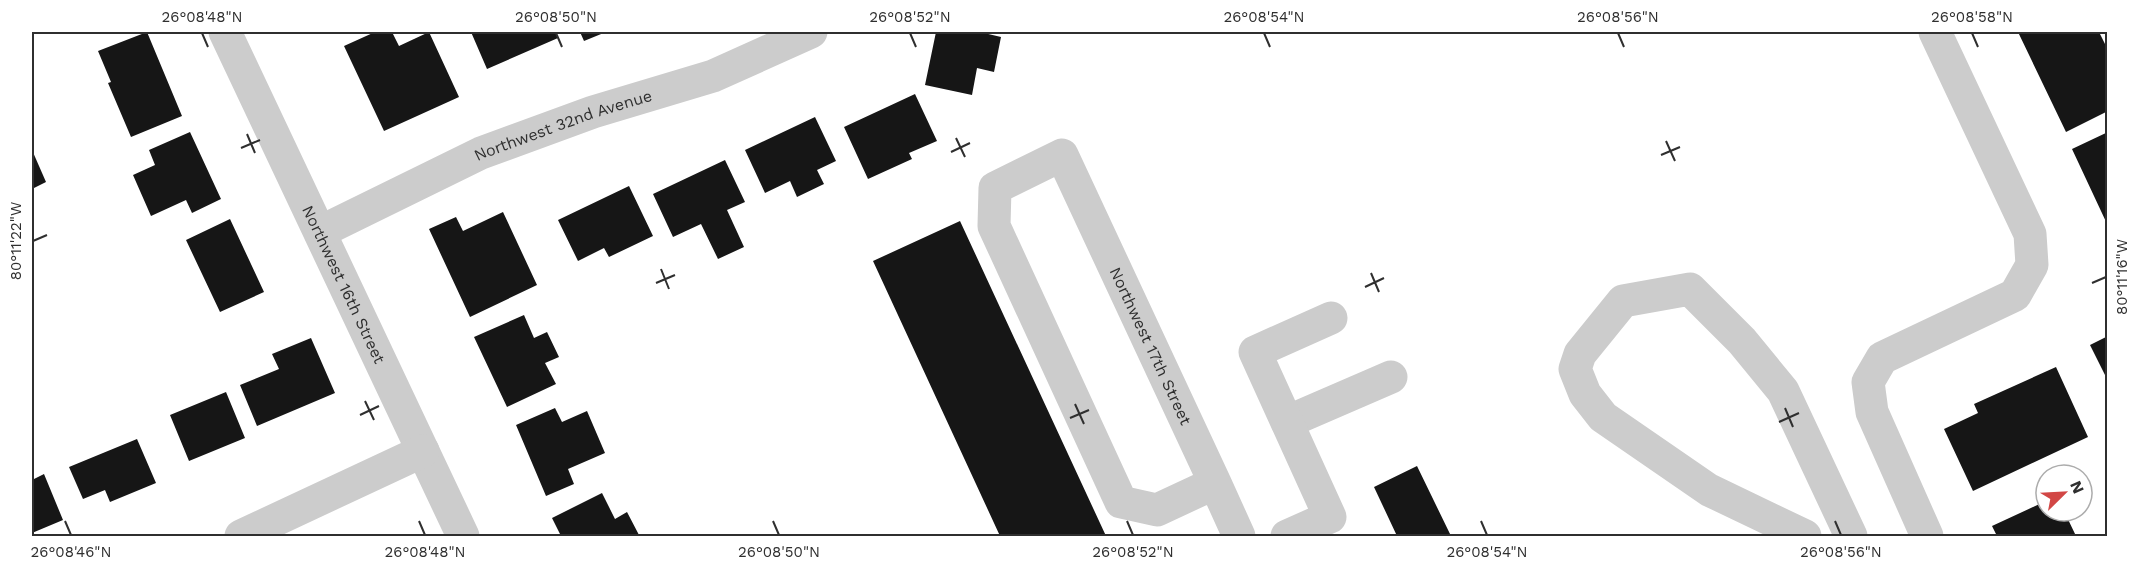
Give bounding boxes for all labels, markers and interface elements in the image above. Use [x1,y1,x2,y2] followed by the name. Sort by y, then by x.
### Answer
[162,8,242,26] text: 26°08'48"N
[515,8,597,26] text: 26°08'50"N
[869,8,951,26] text: 26°08'52"N
[1223,8,1305,26] text: 26°08'54"N
[1577,8,1659,26] text: 26°08'56"N
[1931,8,2013,26] text: 26°08'58"N
[471,85,654,165] street label: Northwest 32nd Avenue
[7,202,25,280] text: 80°11'22"W
[299,202,390,367] street label: Northwest 16th Street
[2113,239,2131,315] text: 80°11'16"W
[1106,264,1196,428] street label: Northwest 17th Street
[2034,463,2094,523] north arrow
[2066,478,2088,496] text: N
[31,543,111,561] text: 26°08'46"N
[385,543,465,561] text: 26°08'48"N
[738,543,820,561] text: 26°08'50"N
[1092,543,1174,561] text: 26°08'52"N
[1446,543,1528,561] text: 26°08'54"N
[1800,543,1882,561] text: 26°08'56"N

